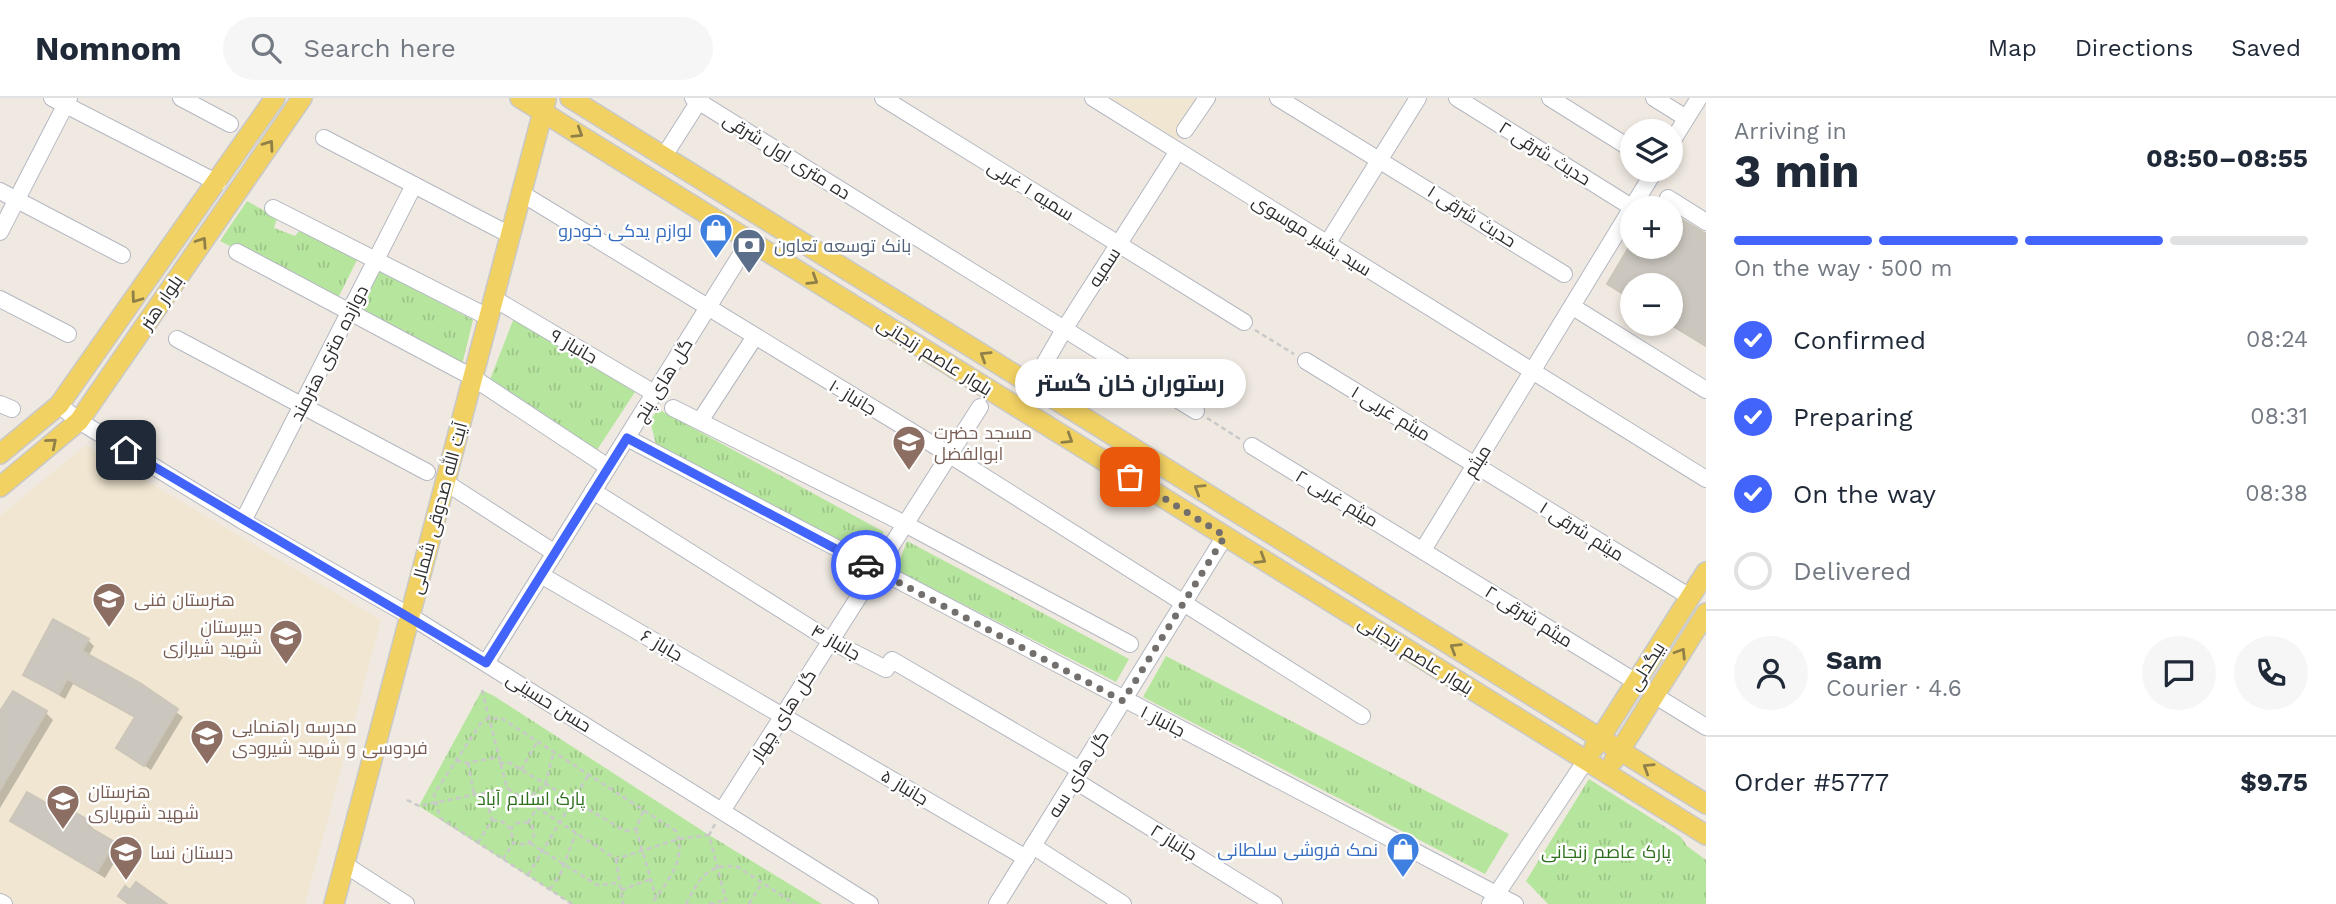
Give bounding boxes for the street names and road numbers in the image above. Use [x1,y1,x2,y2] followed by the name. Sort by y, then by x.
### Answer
[719,108,854,204] street label: ده متری اول شرقی
[1495,116,1595,190] street label: حدیث شرقی ۲
[984,155,1078,226] street label: سمیه ۱ غربی
[1423,181,1520,252] street label: حدیث شرقی ۱
[1248,190,1375,281] street label: سید بشیر موسوی
[1084,243,1124,291] street label: سمیه
[135,271,188,335] street label: بلوار هنر
[286,282,373,425] street label: دوازده متری هنرمند
[873,312,996,401] street label: بلوار عاصم زنجانی
[546,324,601,369] street label: جانباز ۹
[629,334,699,427] street label: گل های پنج
[825,375,881,420] street label: جانباز ۱۰
[1347,381,1434,447] street label: میثم غربی ۱
[404,419,472,597] street label: آیت الله صدوقی شمالی
[1459,441,1497,482] street label: میثم
[1291,465,1382,533] street label: میثم غربی ۲
[1535,497,1628,567] street label: میثم شرقی ۱
[1480,581,1577,653] street label: میثم شرقی ۲
[1354,611,1477,700] street label: بلوار عاصم زنجانی
[807,620,864,665] street label: جانباز ۴
[637,625,687,666] street label: جاباز ۶
[1623,638,1670,695] street label: بیگدلی
[745,665,822,767] street label: گل های چهار
[502,668,595,737] street label: حسن حسینی
[1137,701,1189,742] street label: جانباز ۱
[1043,727,1114,822] street label: گل های سه
[877,765,932,810] street label: جانباز ۵
[1146,820,1201,865] street label: جانباز ۲

